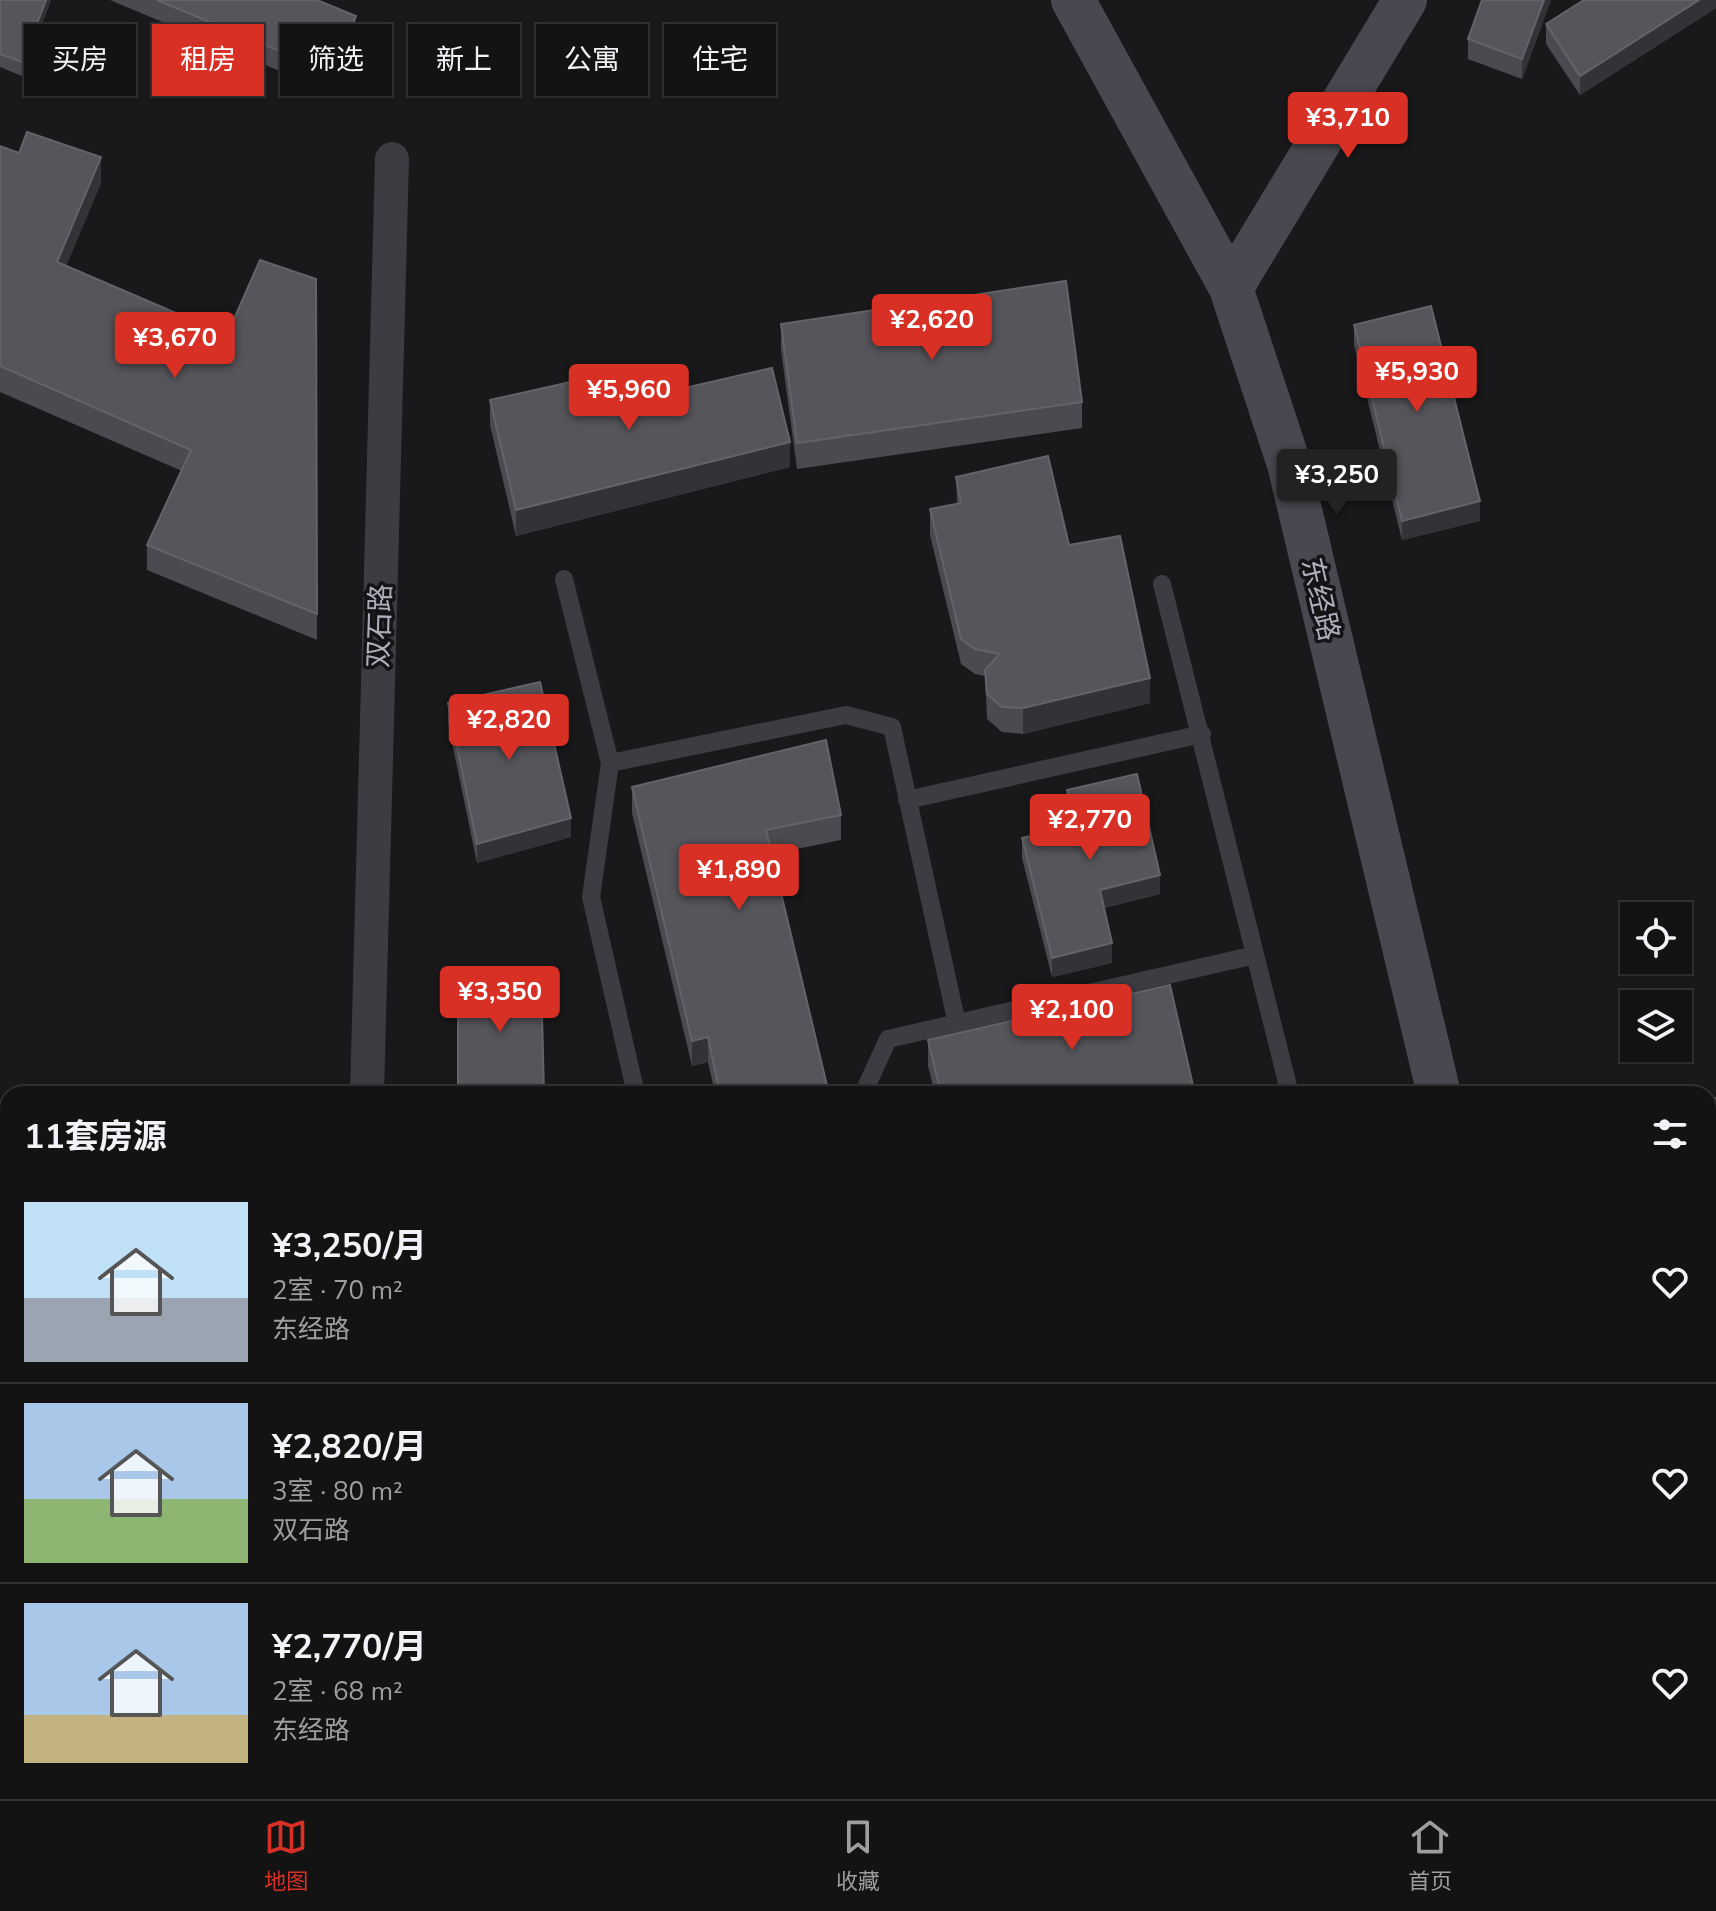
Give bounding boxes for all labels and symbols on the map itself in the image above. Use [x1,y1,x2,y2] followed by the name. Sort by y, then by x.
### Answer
[1283,92,1413,160] pin: ¥3,710
[867,294,997,362] pin: ¥2,620
[110,312,240,380] pin: ¥3,670
[1352,346,1482,414] pin: ¥5,930
[564,364,694,432] pin: ¥5,960
[1272,449,1402,517] pin: ¥3,250
[1292,554,1348,644] street label: 东经路
[360,583,400,669] street label: 双石路
[444,694,574,762] pin: ¥2,820
[1025,794,1155,862] pin: ¥2,770
[674,844,804,912] pin: ¥1,890
[435,966,565,1034] pin: ¥3,350
[1007,984,1137,1052] pin: ¥2,100

